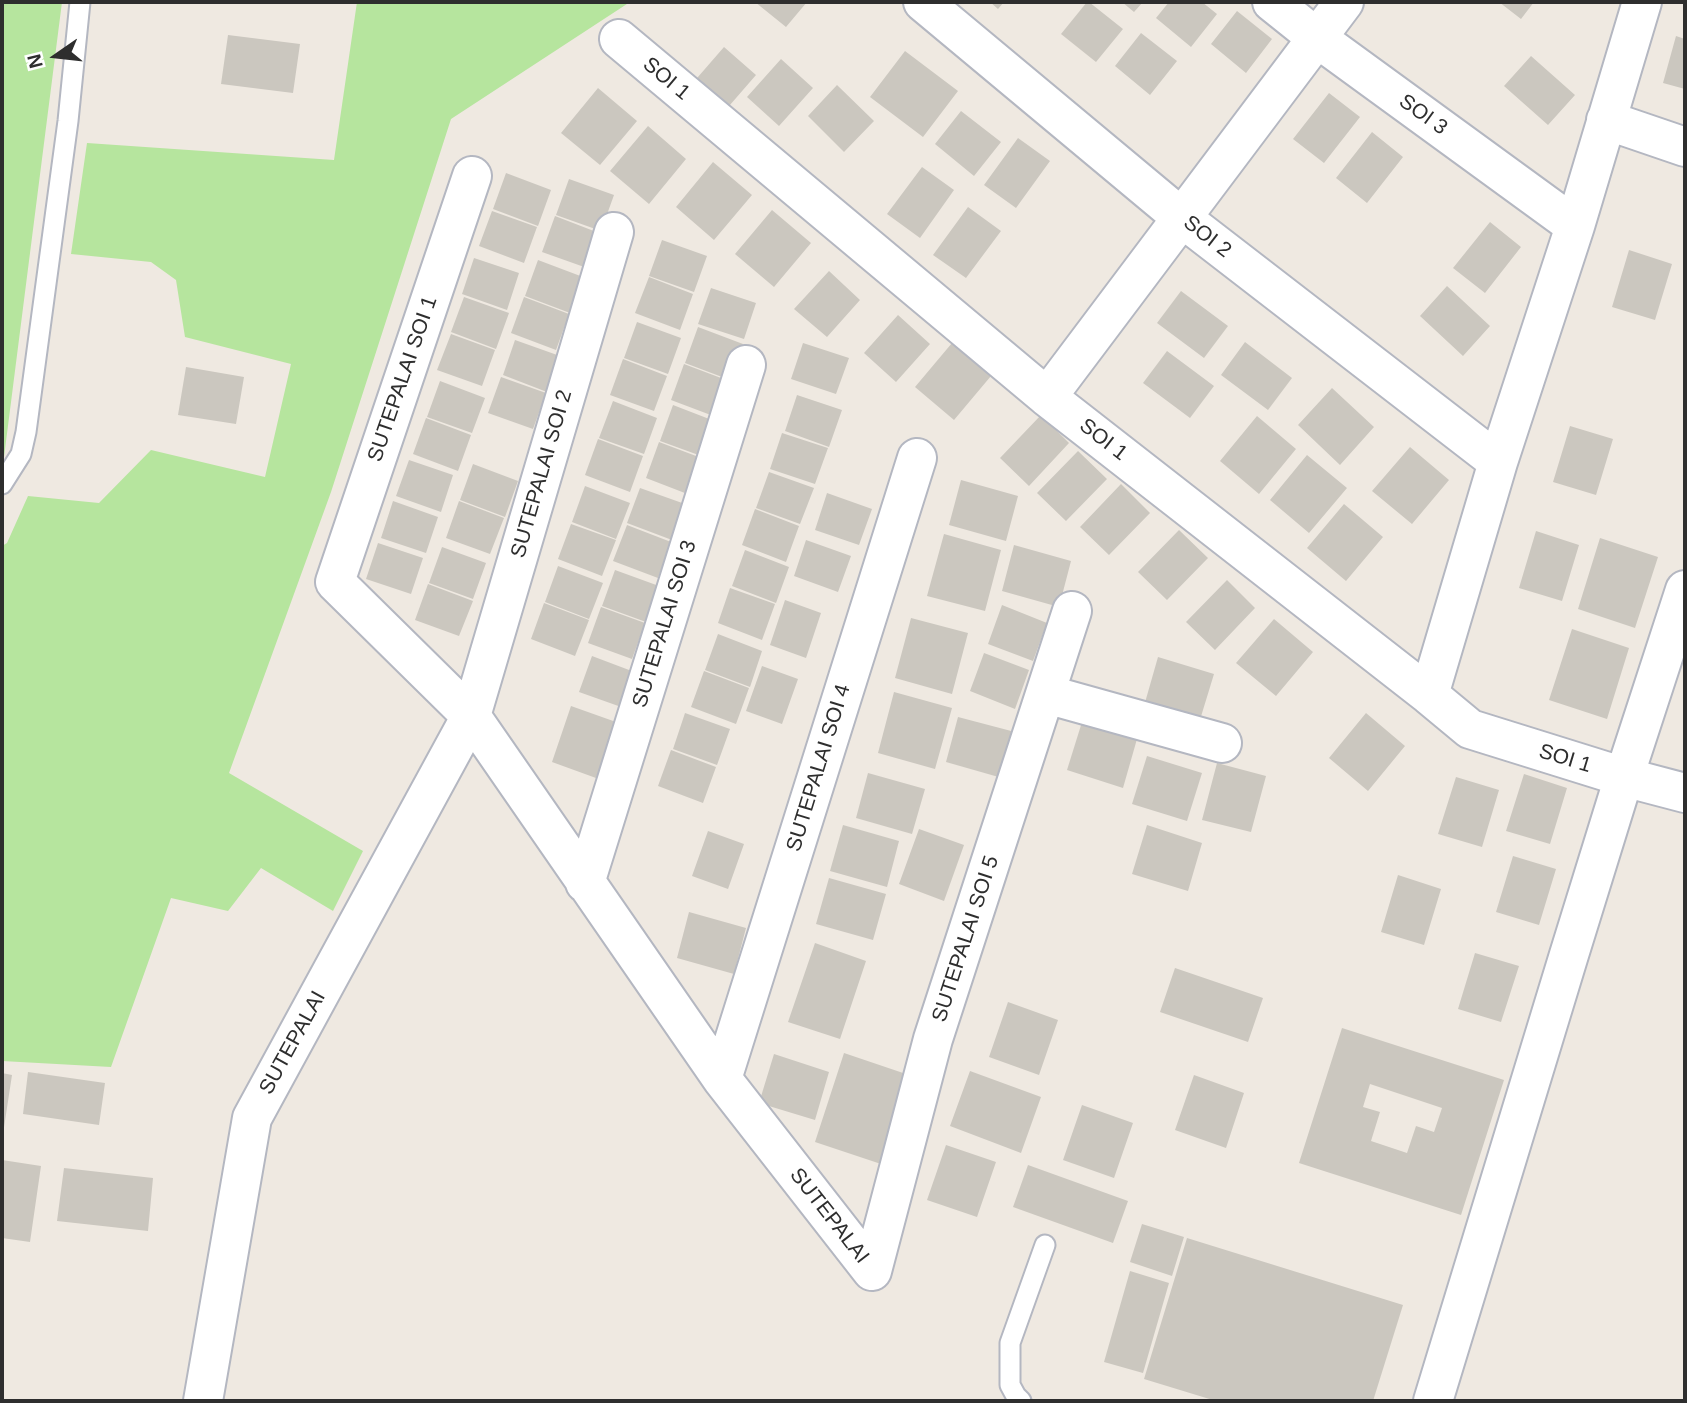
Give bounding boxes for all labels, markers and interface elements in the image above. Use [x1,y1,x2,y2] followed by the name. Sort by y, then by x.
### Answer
[21,21,91,91] north arrow
[23,52,47,70] text: N
[637,52,695,106] street label: SOI 1
[1394,89,1452,141] street label: SOI 3
[1178,211,1236,263] street label: SOI 2
[363,293,443,465] street label: SUTEPALAI SOI 1
[506,387,578,561] street label: SUTEPALAI SOI 2
[1074,414,1132,466] street label: SOI 1
[628,537,702,711] street label: SUTEPALAI SOI 3
[782,681,856,855] street label: SUTEPALAI SOI 4
[1536,739,1594,779] street label: SOI 1
[927,853,1005,1025] street label: SUTEPALAI SOI 5
[254,987,332,1099] street label: SUTEPALAI
[784,1163,874,1269] street label: SUTEPALAI

